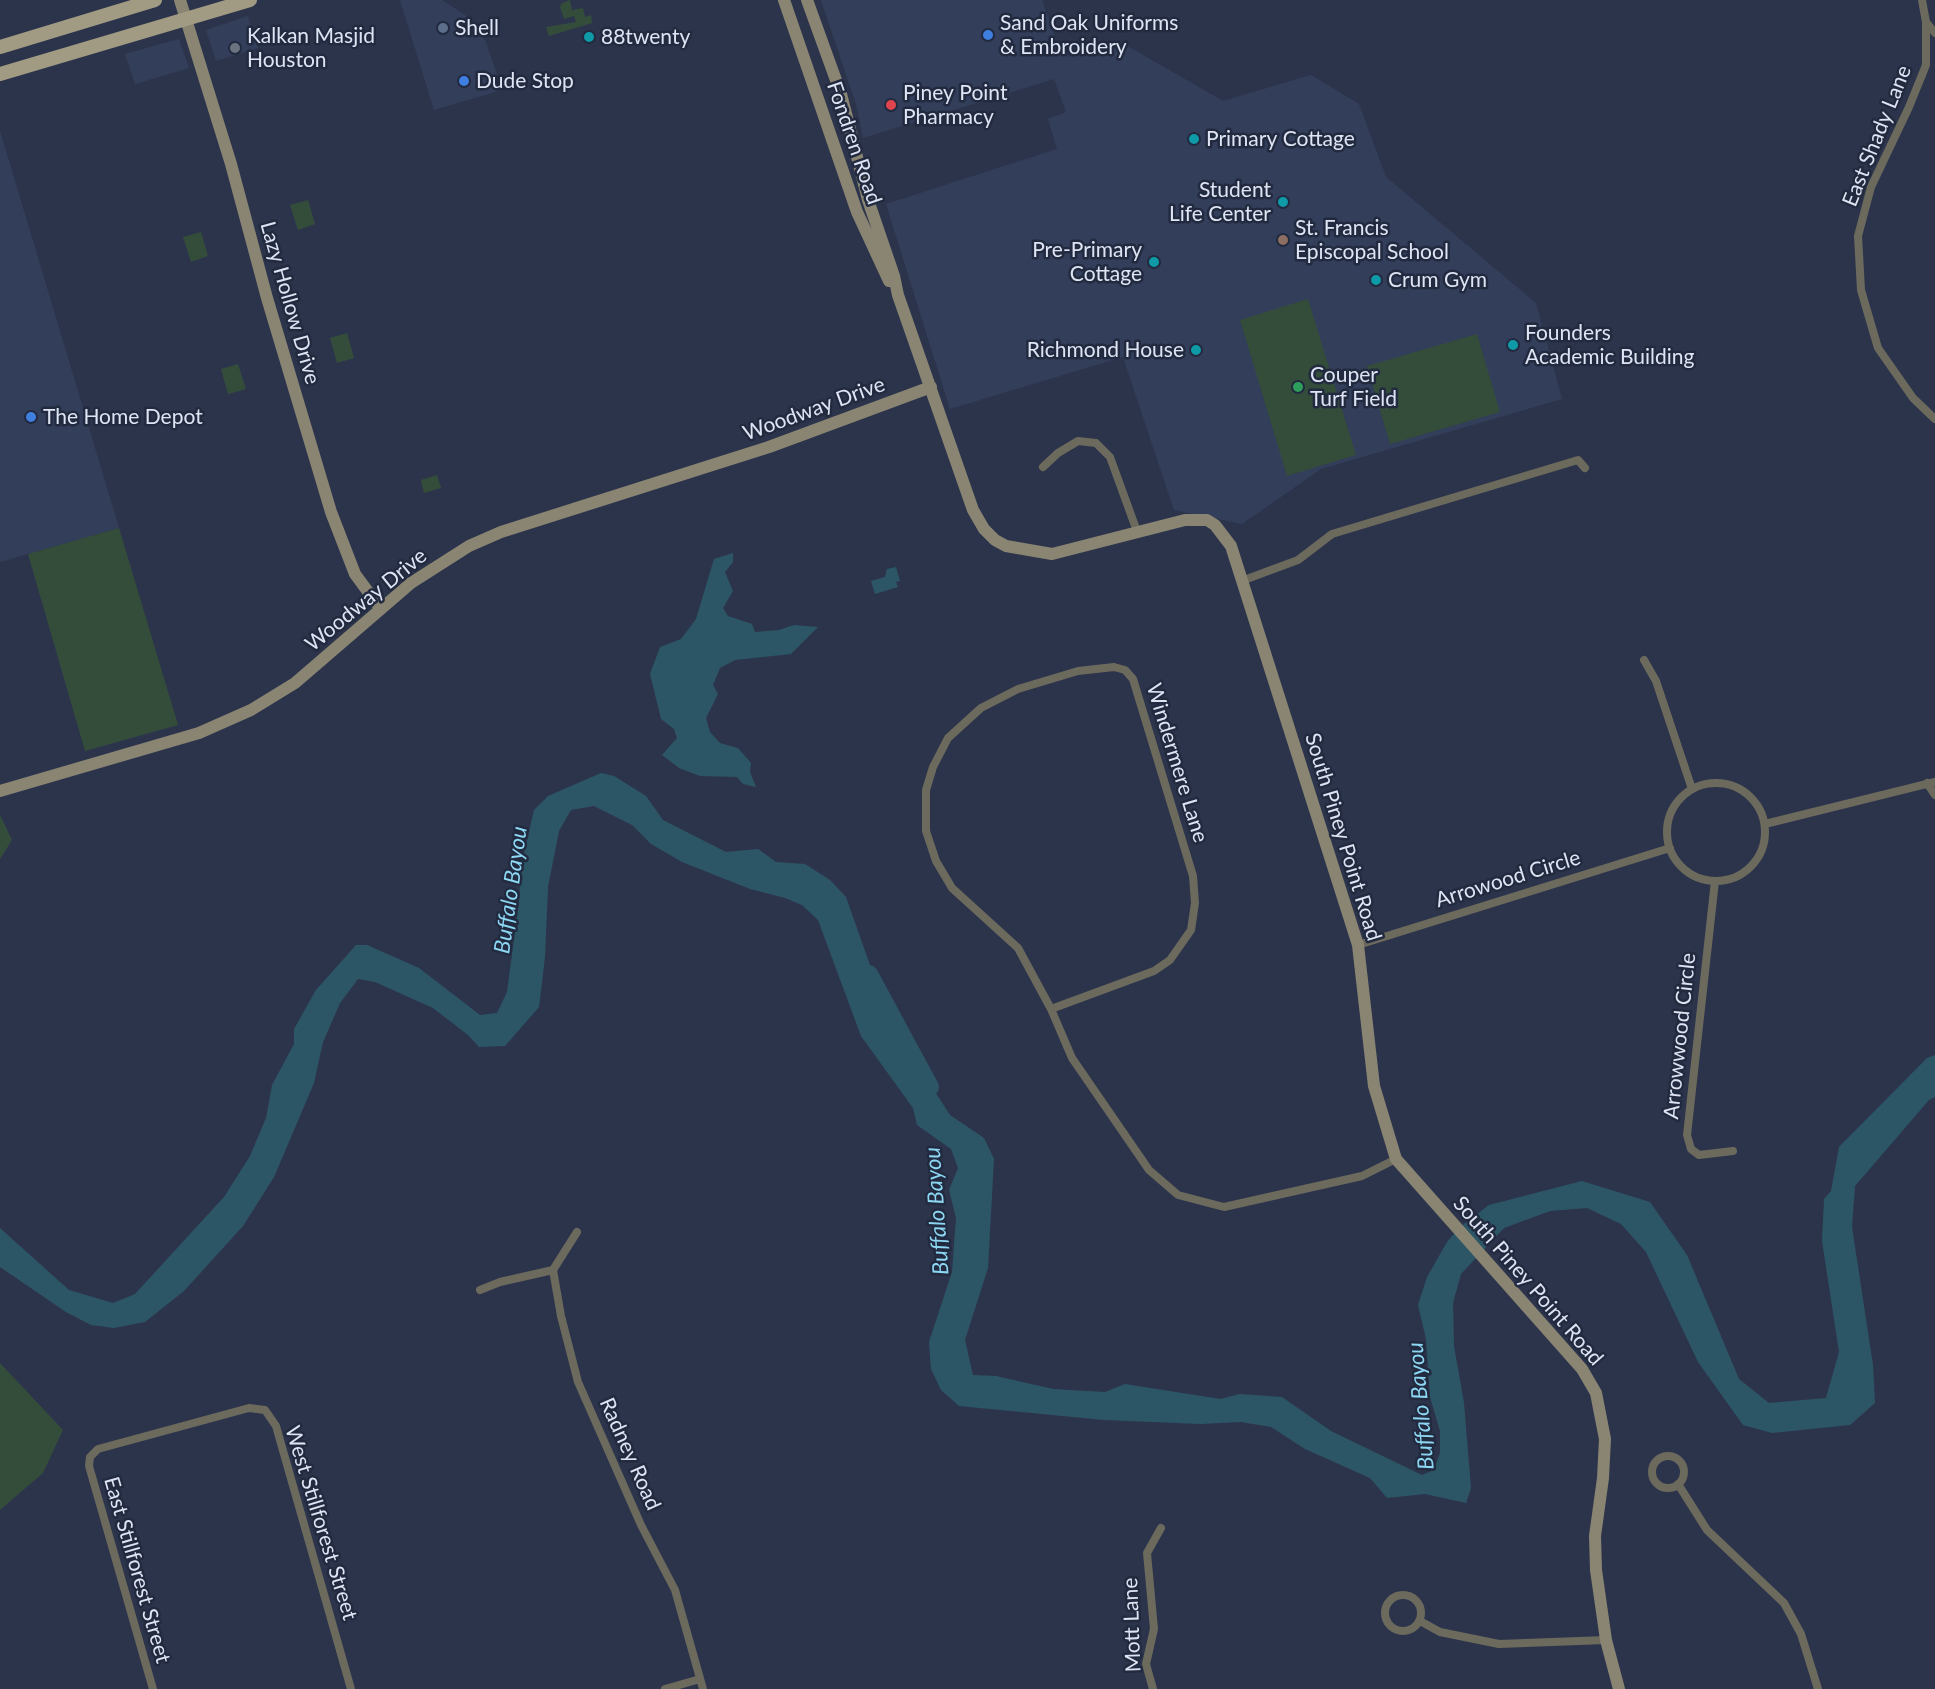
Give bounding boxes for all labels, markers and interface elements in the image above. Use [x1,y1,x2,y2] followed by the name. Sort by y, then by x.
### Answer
[1000,10,1178,60] place label: Sand Oak Uniforms & Embroidery
[455,15,499,41] place label: Shell
[436,21,450,35] marker: Shell
[247,23,375,73] place label: Kalkan Masjid Houston
[601,24,690,50] place label: 88twenty
[981,28,995,42] marker: Sand Oak Uniforms & Embroidery
[582,30,596,44] marker: 88twenty
[228,41,242,55] marker: Kalkan Masjid Houston
[1837,62,1917,210] street label: East Shady Lane
[476,68,574,94] place label: Dude Stop
[457,74,471,88] marker: Dude Stop
[821,78,887,208] street label: Fondren Road
[903,80,1007,130] place label: Piney Point Pharmacy
[884,98,898,112] marker: Piney Point Pharmacy
[1206,126,1355,152] place label: Primary Cottage
[1187,132,1201,146] marker: Primary Cottage
[1169,177,1271,227] place label: Student Life Center
[1276,195,1290,209] marker: Student Life Center
[1295,215,1449,265] place label: St. Francis Episcopal School
[255,219,325,387] street label: Lazy Hollow Drive
[1276,233,1290,247] marker: St. Francis Episcopal School
[1032,237,1142,287] place label: Pre-Primary Cottage
[1147,255,1161,269] marker: Pre-Primary Cottage
[1388,267,1487,293] place label: Crum Gym
[1369,273,1383,287] marker: Crum Gym
[1525,320,1694,370] place label: Founders Academic Building
[1027,337,1184,363] place label: Richmond House
[1506,338,1520,352] marker: Founders Academic Building
[1189,343,1203,357] marker: Richmond House
[1310,362,1397,412] place label: Couper Turf Field
[740,372,888,446] street label: Woodway Drive
[1291,380,1305,394] marker: Couper Turf Field
[43,404,203,430] place label: The Home Depot
[24,410,38,424] marker: The Home Depot
[300,543,432,657] street label: Woodway Drive
[1141,680,1213,846] street label: Windermere Lane
[1299,730,1387,944] street label: South Piney Point Road
[489,825,533,955] water label: Buffalo Bayou
[1432,845,1584,913] street label: Arrowood Circle
[1659,952,1701,1120] street label: Arrowwood Circle
[919,1146,955,1276] water label: Buffalo Bayou
[1448,1191,1608,1371] street label: South Piney Point Road
[1402,1341,1440,1471] water label: Buffalo Bayou
[594,1394,666,1514] street label: Radney Road
[279,1423,363,1623] street label: West Stillforest Street
[98,1474,176,1666] street label: East Stillforest Street
[1118,1577,1146,1673] street label: Mott Lane

